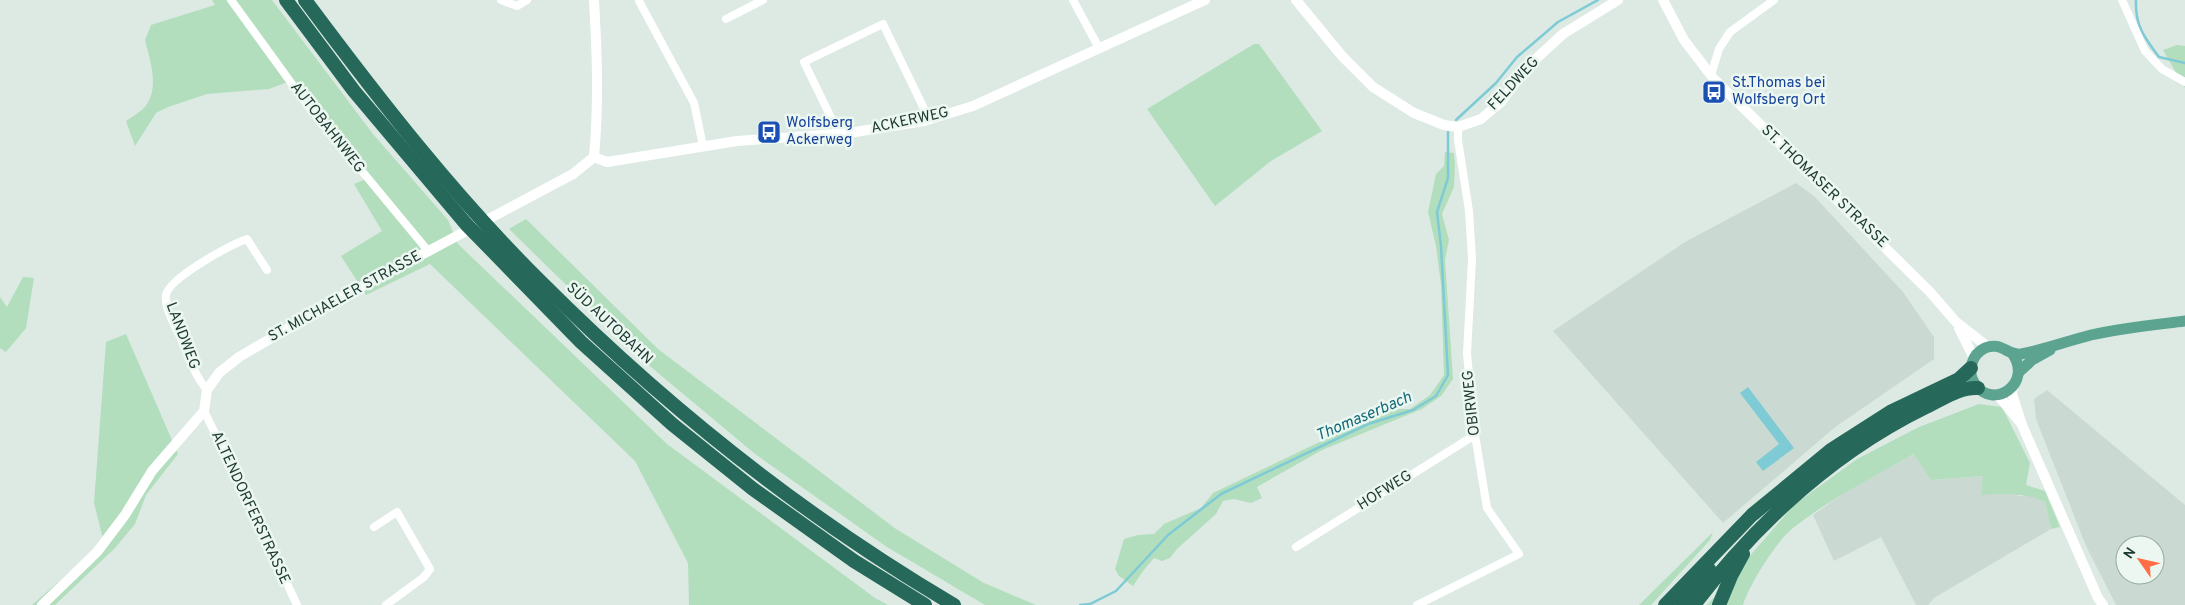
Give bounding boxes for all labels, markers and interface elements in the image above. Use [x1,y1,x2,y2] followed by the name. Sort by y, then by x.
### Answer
[1484,53,1544,115] street label: FELDWEG
[1732,74,1826,110] place label: St.Thomas bei Wolfsberg Ort
[286,79,368,177] street label: AUTOBAHNWEG
[1701,79,1727,105] bus stop icon: St.Thomas bei Wolfsberg Ort
[869,103,951,139] street label: ACKERWEG
[786,114,853,150] place label: Wolfsberg Ackerweg
[756,119,782,145] bus stop icon: Wolfsberg Ackerweg
[1757,121,1891,253] street label: ST. THOMASER STRASSE
[265,247,425,347] street label: ST. MICHAELER STRASSE
[562,278,657,369] street label: SÜD AUTOBAHN
[161,300,203,372] street label: LANDWEG
[1459,369,1485,437] street label: OBIRWEG
[1313,388,1415,446] water label: Thomaserbach
[206,428,294,588] street label: ALTENDORFERSTRASSE
[1354,467,1416,515] street label: HOFWEG
[2115,535,2165,585] north arrow
[2121,545,2140,562] text: N

